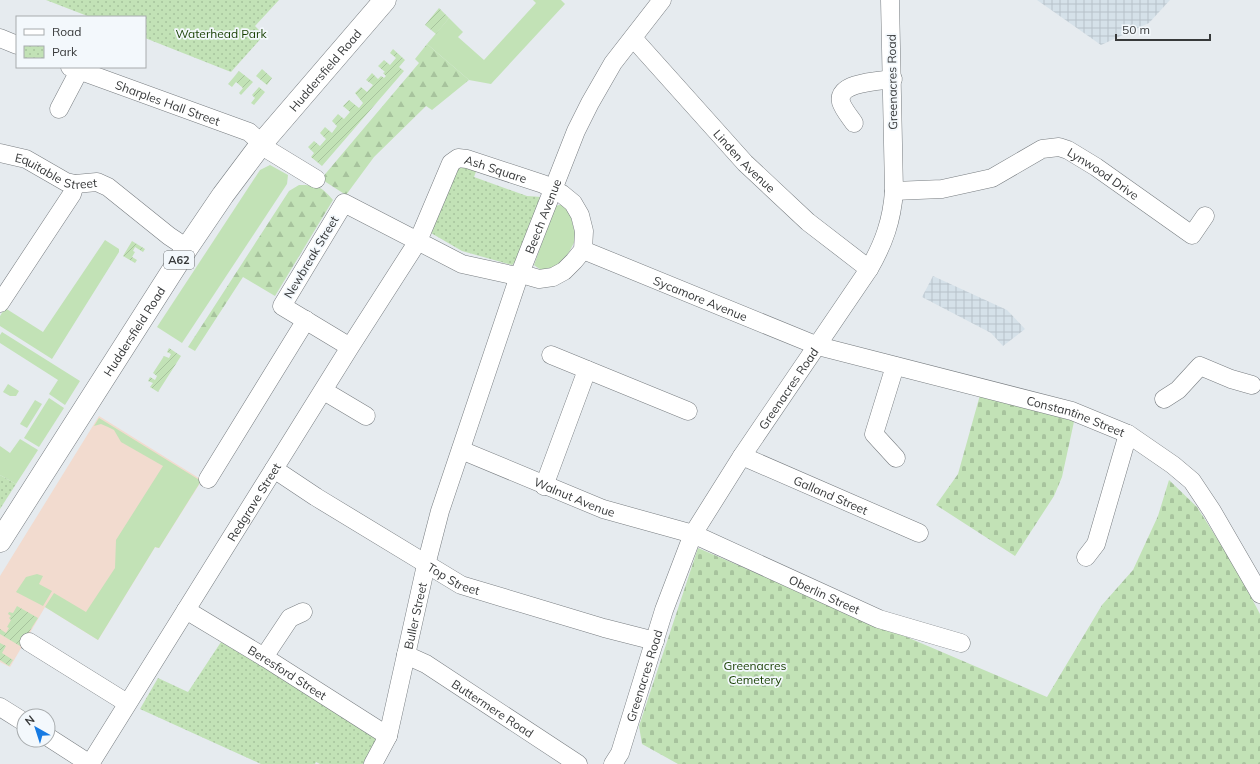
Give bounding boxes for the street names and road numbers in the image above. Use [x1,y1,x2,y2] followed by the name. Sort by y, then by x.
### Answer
[285,26,364,114] street label: Huddersfield Road
[884,34,900,130] street label: Greenacres Road
[113,77,222,128] street label: Sharples Hall Street
[711,126,779,195] street label: Linden Avenue
[1065,144,1142,203] street label: Lynwood Drive
[14,149,98,191] street label: Equitable Street
[463,151,529,186] street label: Ash Square
[521,176,564,256] street label: Beech Avenue
[280,213,342,301] street label: Newbreak Street
[164,251,194,269] road number: A62
[651,272,750,324] street label: Sycamore Avenue
[100,283,168,379] street label: Huddersfield Road
[755,344,821,432] street label: Greenacres Road
[1025,392,1127,439] street label: Constantine Street
[223,460,284,544] street label: Redgrave Street
[791,472,870,517] street label: Galland Street
[532,474,617,519] street label: Walnut Avenue
[425,559,482,598] street label: Top Street
[787,571,863,617] street label: Oberlin Street
[400,581,429,651] street label: Buller Street
[623,628,665,724] street label: Greenacres Road
[245,642,330,703] street label: Beresford Street
[449,676,537,740] street label: Buttermere Road

